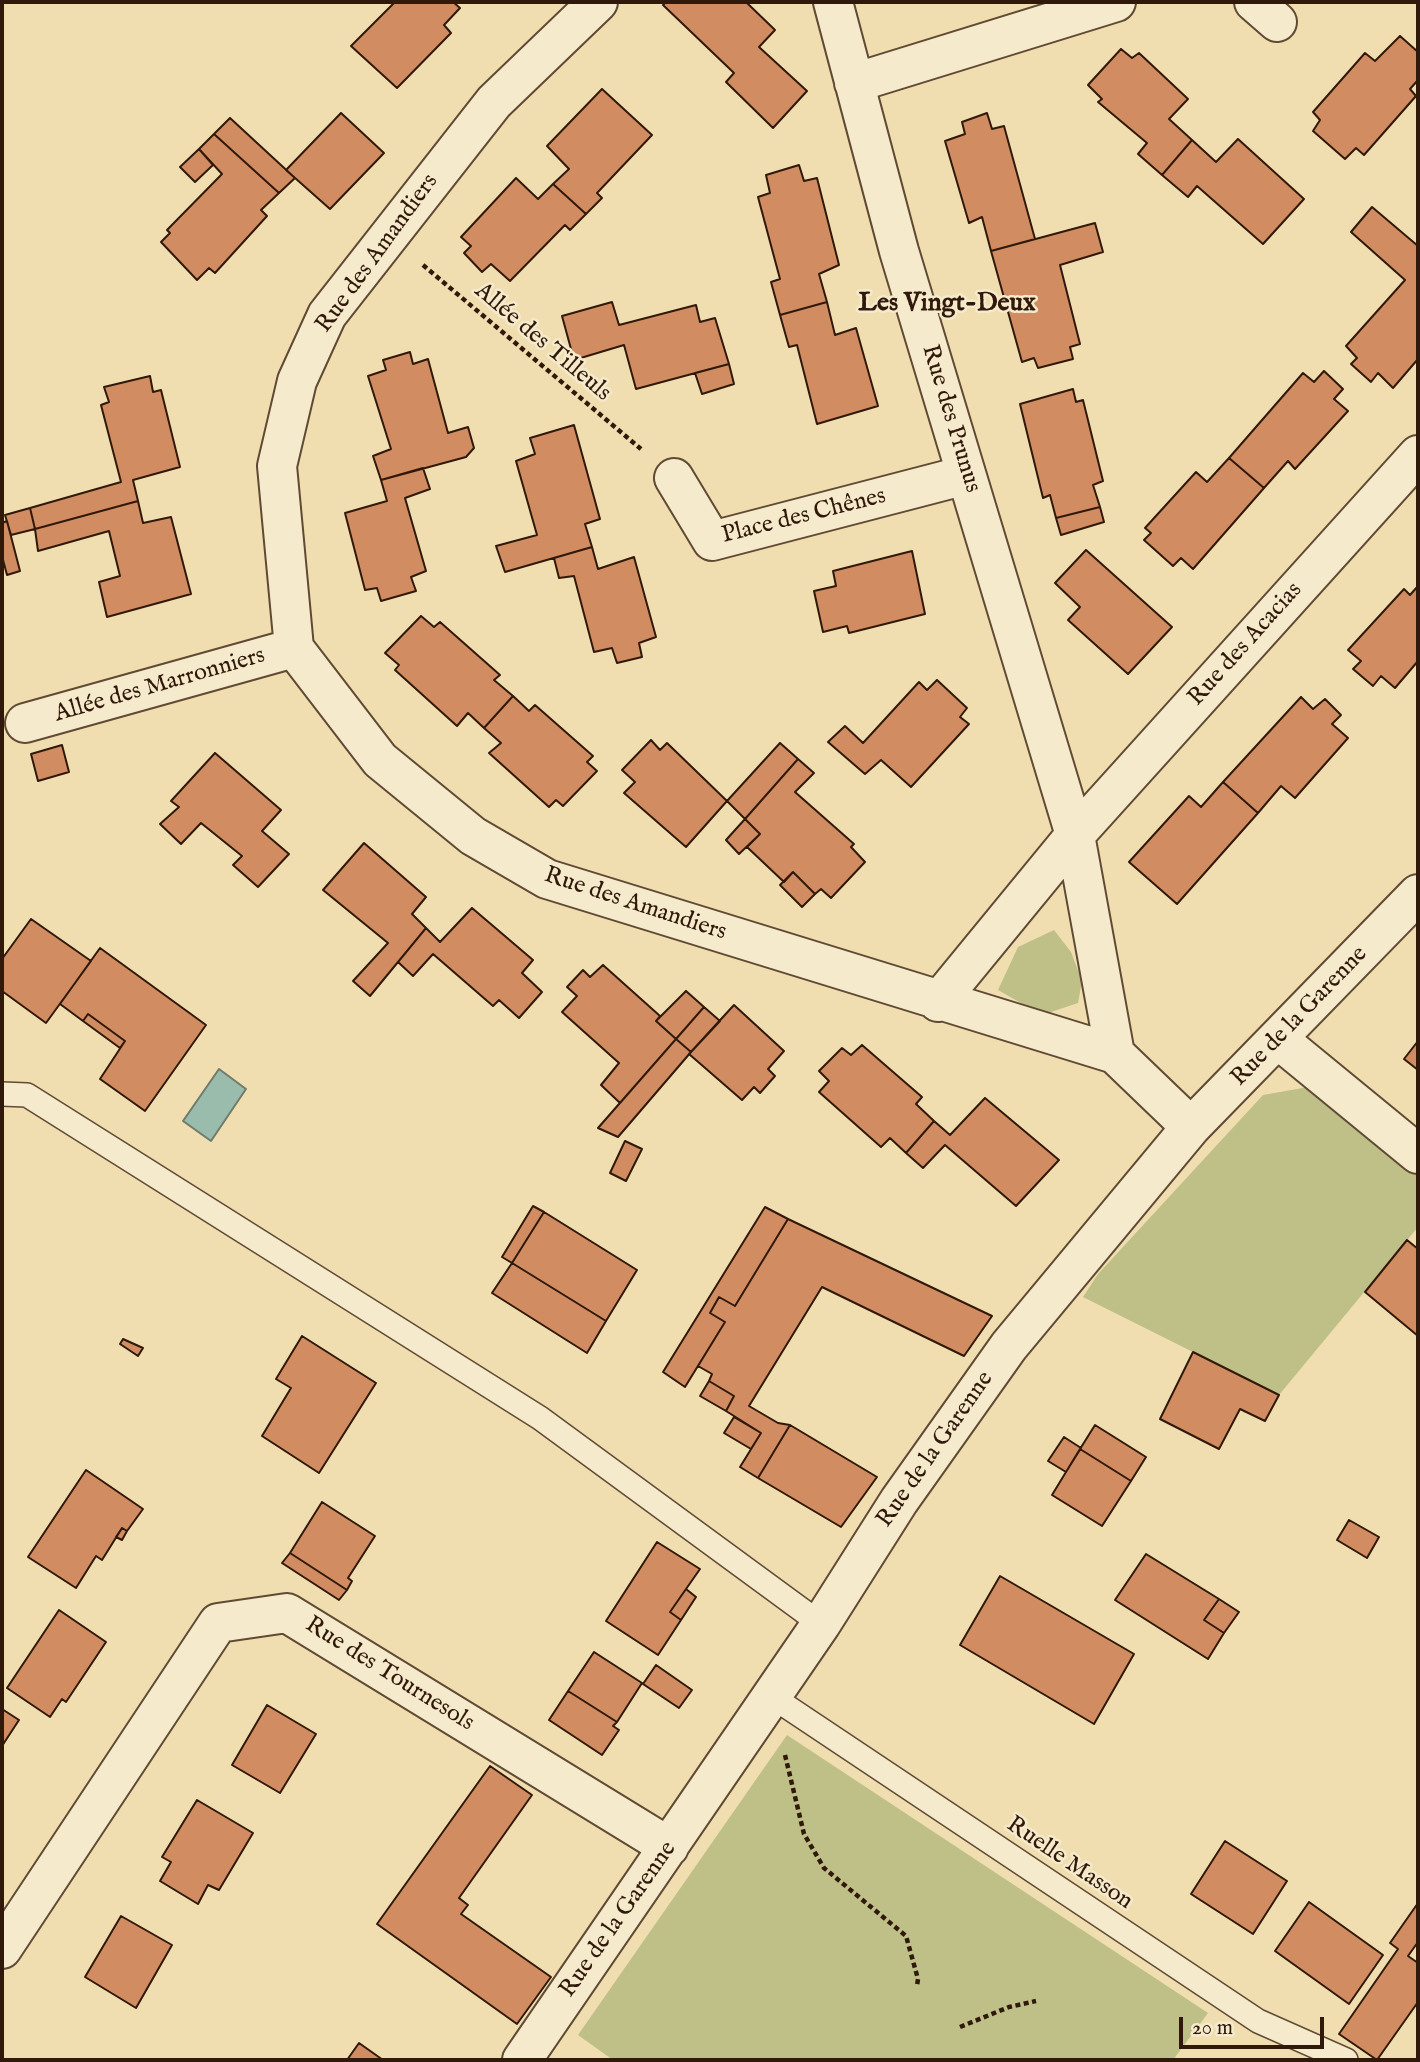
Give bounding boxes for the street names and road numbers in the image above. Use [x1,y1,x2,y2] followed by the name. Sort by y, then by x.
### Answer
[311,169,445,339] street label: Rue des Amandiers
[468,278,616,408] street label: Allée des Tilleuls
[914,342,986,496] street label: Rue des Prunus
[719,483,889,551] street label: Place des Chênes
[1183,577,1309,713] street label: Rue des Acacias
[51,642,269,730] street label: Allée des Marronniers
[540,862,730,948] street label: Rue des Amandiers
[1226,941,1374,1093] street label: Rue de la Garenne
[871,1366,1001,1534] street label: Rue de la Garenne
[299,1611,479,1739] street label: Rue des Tournesols
[1000,1811,1138,1917] street label: Ruelle Masson
[554,1836,684,2004] street label: Rue de la Garenne

